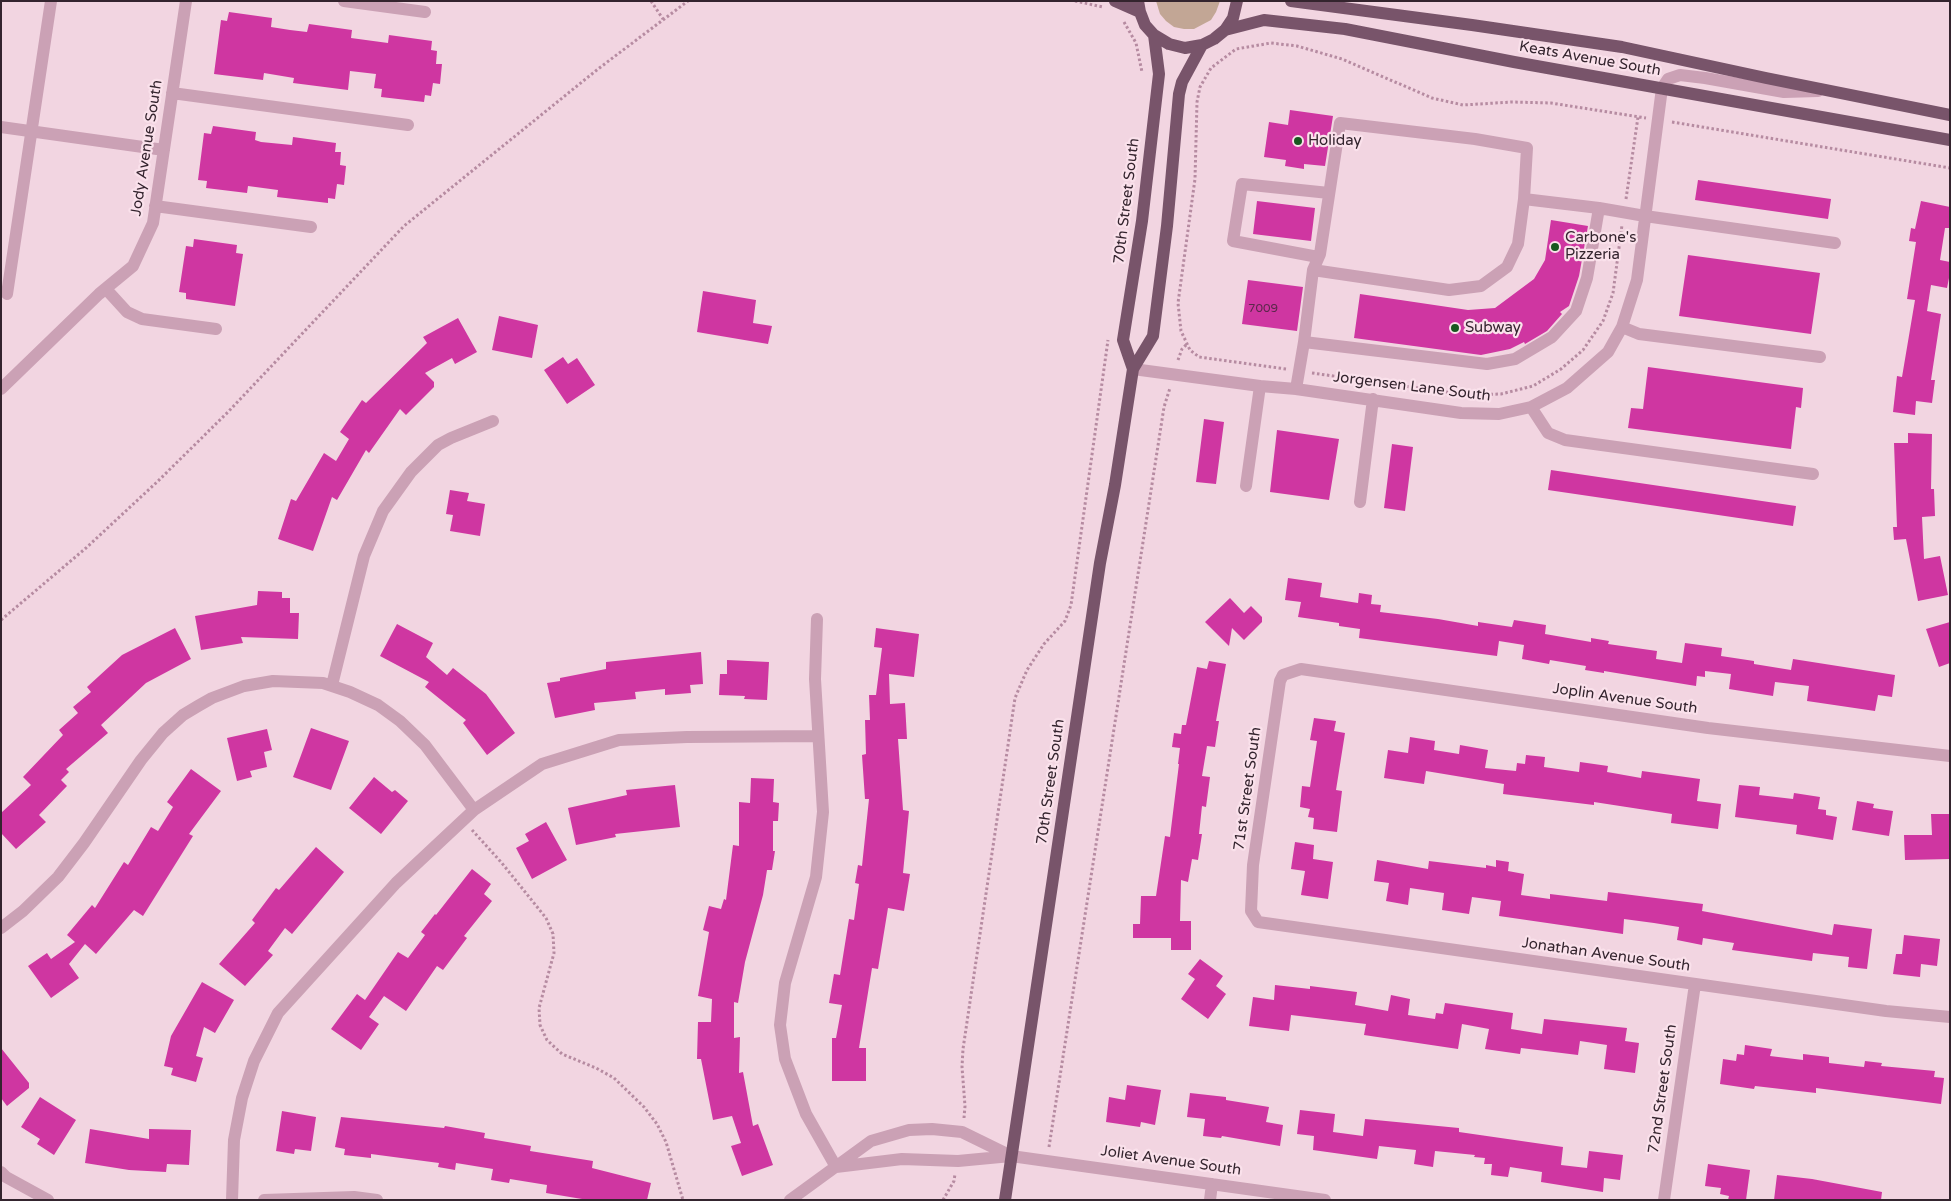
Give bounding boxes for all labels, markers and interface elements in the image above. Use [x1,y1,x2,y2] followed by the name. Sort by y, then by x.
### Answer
[1518,38,1662,80] street label: Keats Avenue South
[127,79,167,217] street label: Jody Avenue South
[1308,132,1362,150] place label: Holiday
[1292,135,1304,147] marker: Holiday
[1110,137,1144,265] street label: 70th Street South
[1565,229,1636,264] place label: Carbone's Pizzeria
[1549,241,1561,253] marker: Carbone's Pizzeria
[1248,302,1278,316] house number: 7009
[1465,319,1521,337] place label: Subway
[1449,322,1461,334] marker: Subway
[1332,368,1492,406] street label: Jorgensen Lane South
[1551,680,1699,718] street label: Joplin Avenue South
[1033,718,1069,846] street label: 70th Street South
[1230,726,1266,852] street label: 71st Street South
[1521,934,1691,976] street label: Jonathan Avenue South
[1645,1023,1681,1155] street label: 72nd Street South
[1100,1142,1242,1180] street label: Joliet Avenue South

